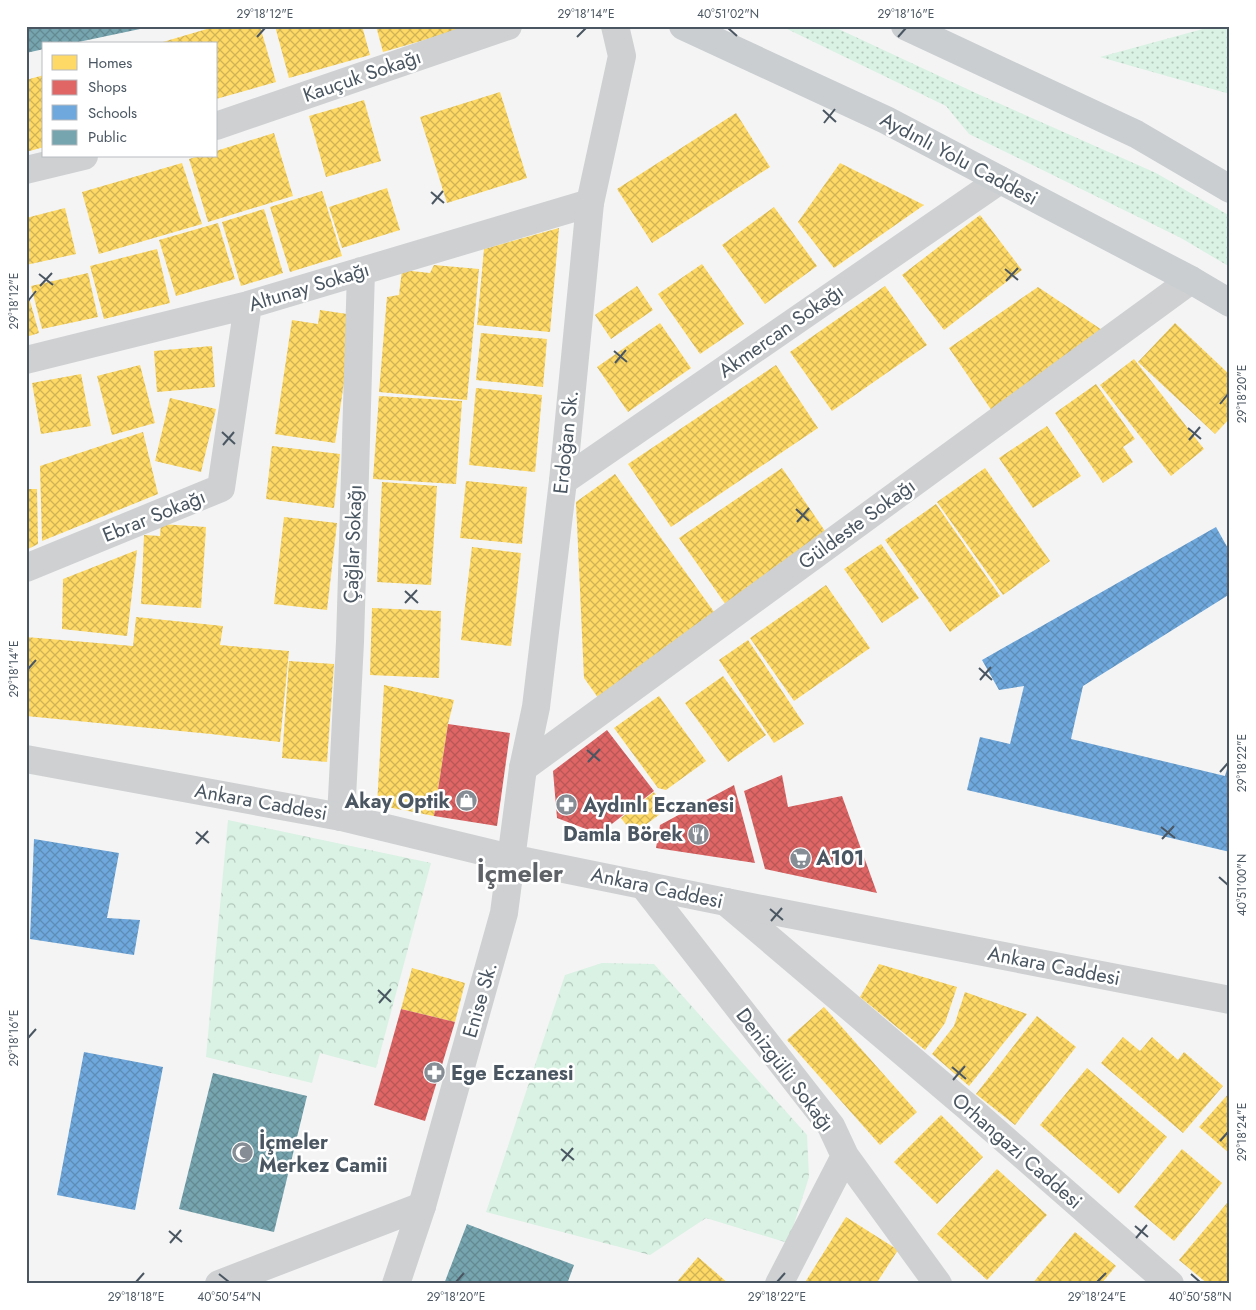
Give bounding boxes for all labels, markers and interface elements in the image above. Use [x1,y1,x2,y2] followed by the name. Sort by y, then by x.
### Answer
[237,5,293,23] text: 29°18'12"E
[557,5,615,23] text: 29°18'14"E
[697,5,759,23] text: 40°51'02"N
[878,5,934,23] text: 29°18'16"E
[42,42,218,158] legend
[299,42,425,110] street label: Kauçuk Sokağı
[88,52,132,74] text: Homes
[88,76,127,98] text: Shops
[88,102,137,124] text: Schools
[875,105,1043,213] street label: Aydınlı Yolu Caddesi
[88,126,127,148] text: Public
[245,255,373,319] street label: Altunay Sokağı
[5,273,23,329] text: 29°18'12"E
[712,277,850,385] street label: Akmercan Sokağı
[1233,365,1251,423] text: 29°18'20"E
[546,389,586,495] street label: Erdoğan Sk.
[793,472,921,576] street label: Güldeste Sokağı
[98,482,210,550] street label: Ebrar Sokağı
[336,484,370,604] street label: Çağlar Sokağı
[5,640,23,698] text: 29°18'14"E
[1233,734,1251,792] text: 29°18'22"E
[192,776,330,828] street label: Ankara Caddesi
[343,787,450,816] place label: Akay Optik
[454,789,478,813] shop icon: Akay Optik
[582,791,734,820] place label: Aydınlı Eczanesi
[555,793,579,817] pharmacy icon: Aydınlı Eczanesi
[563,820,683,849] place label: Damla Börek
[687,822,711,846] restaurant icon: Damla Börek
[815,844,864,873] place label: A101
[788,846,812,870] supermarket icon: A101
[1233,854,1251,916] text: 40°51'00"N
[477,855,564,891] district label: İçmeler
[588,860,726,916] street label: Ankara Caddesi
[985,939,1123,993] street label: Ankara Caddesi
[455,959,505,1041] street label: Enise Sk.
[729,1002,841,1138] street label: Denizgülü Sokağı
[5,1010,23,1066] text: 29°18'16"E
[451,1059,573,1088] place label: Ege Eczanesi
[423,1061,447,1085] pharmacy icon: Ege Eczanesi
[945,1086,1089,1216] street label: Orhangazi Caddesi
[1233,1103,1251,1161] text: 29°18'24"E
[259,1128,388,1180] place label: İçmeler Merkez Camii
[231,1141,255,1165] mosque icon: İçmeler Merkez Camii
[108,1288,164,1306] text: 29°18'18"E
[197,1288,261,1306] text: 40°50'54"N
[427,1288,485,1306] text: 29°18'20"E
[748,1288,806,1306] text: 29°18'22"E
[1068,1288,1126,1306] text: 29°18'24"E
[1168,1288,1232,1306] text: 40°50'58"N

